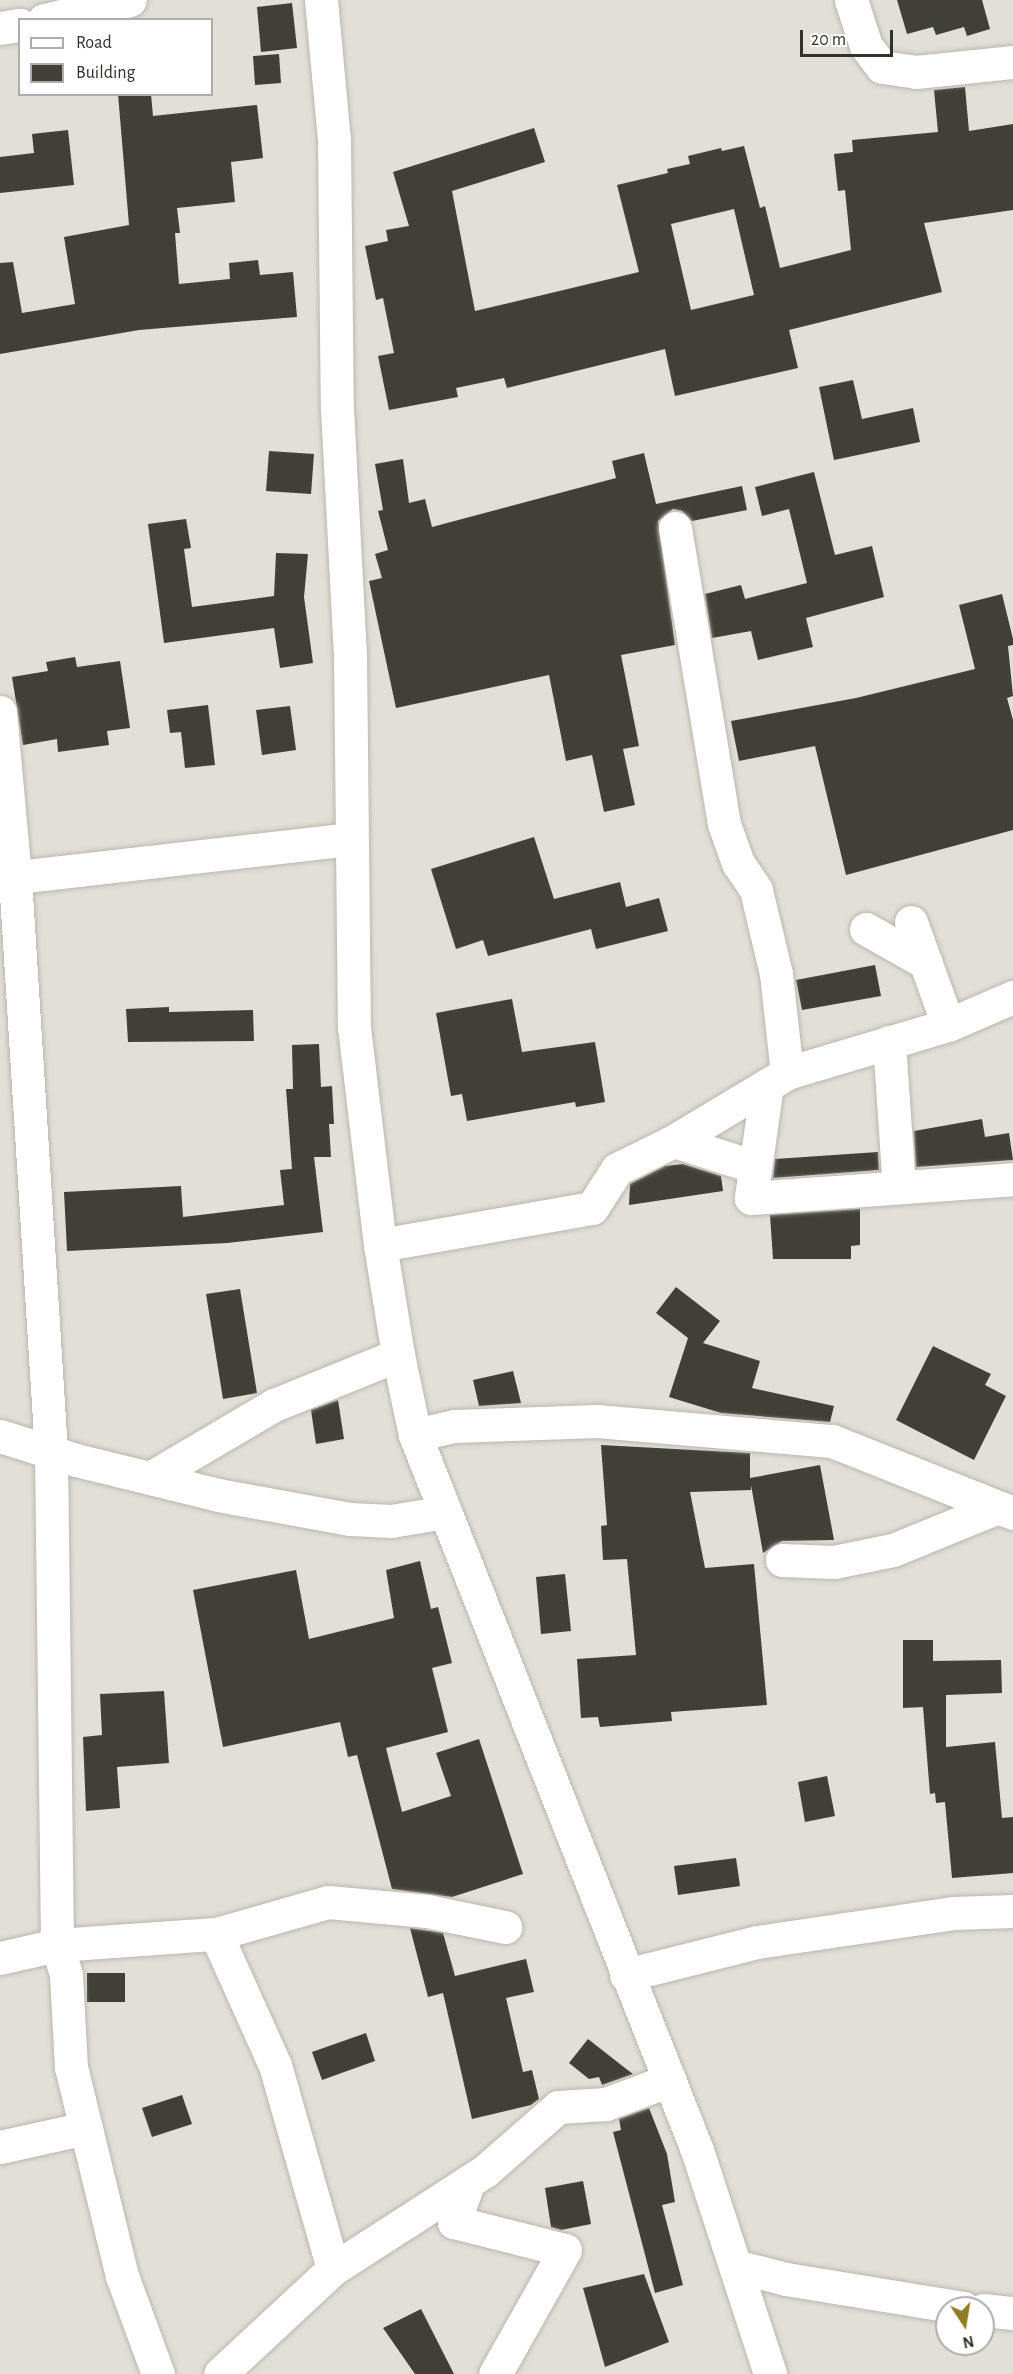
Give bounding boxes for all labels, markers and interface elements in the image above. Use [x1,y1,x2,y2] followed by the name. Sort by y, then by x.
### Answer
[18,18,213,96] legend
[803,18,896,56] scale bar
[811,31,846,49] text: 20 m
[76,34,112,52] text: Road
[76,64,135,82] text: Building
[935,2296,995,2356] north arrow
[961,2333,975,2351] text: N

